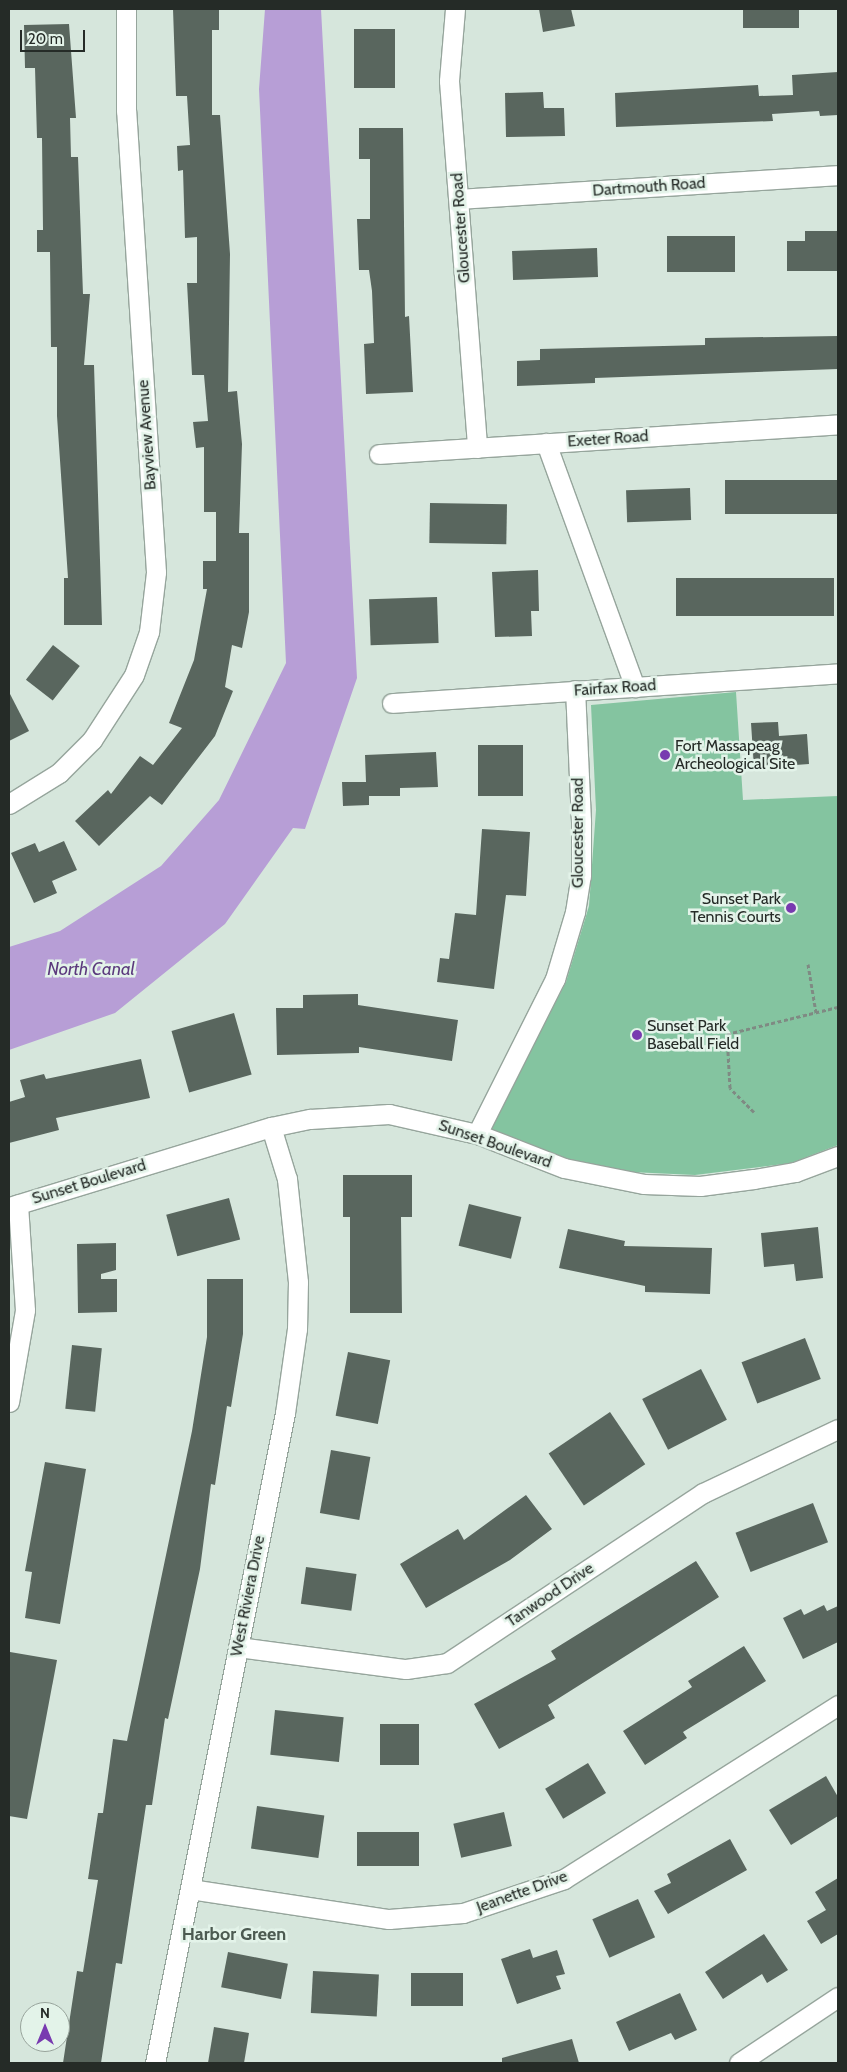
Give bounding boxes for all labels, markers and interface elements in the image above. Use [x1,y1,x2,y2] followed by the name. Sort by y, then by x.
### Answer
[22,20,88,52] scale bar
[28,30,63,48] text: 20 m
[448,172,474,284] street label: Gloucester Road
[592,173,706,201] street label: Dartmouth Road
[134,379,160,491] street label: Bayview Avenue
[567,427,649,451] street label: Exeter Road
[573,676,657,700] street label: Fairfax Road
[675,736,795,774] place label: Fort Massapeag Archeological Site
[659,749,671,761] marker: Fort Massapeag Archeological Site
[568,778,588,888] street label: Gloucester Road
[690,889,781,927] place label: Sunset Park Tennis Courts
[785,902,797,914] marker: Sunset Park Tennis Courts
[47,958,135,980] water label: North Canal
[647,1016,739,1054] place label: Sunset Park Baseball Field
[631,1029,643,1041] marker: Sunset Park Baseball Field
[436,1116,554,1172] street label: Sunset Boulevard
[30,1156,148,1208] street label: Sunset Boulevard
[227,1534,269,1658] street label: West Riviera Drive
[503,1559,597,1631] street label: Tanwood Drive
[474,1867,570,1917] street label: Jeanette Drive
[182,1923,286,1945] district label: Harbor Green
[20,2002,70,2052] north arrow
[40,2004,50,2022] text: N

